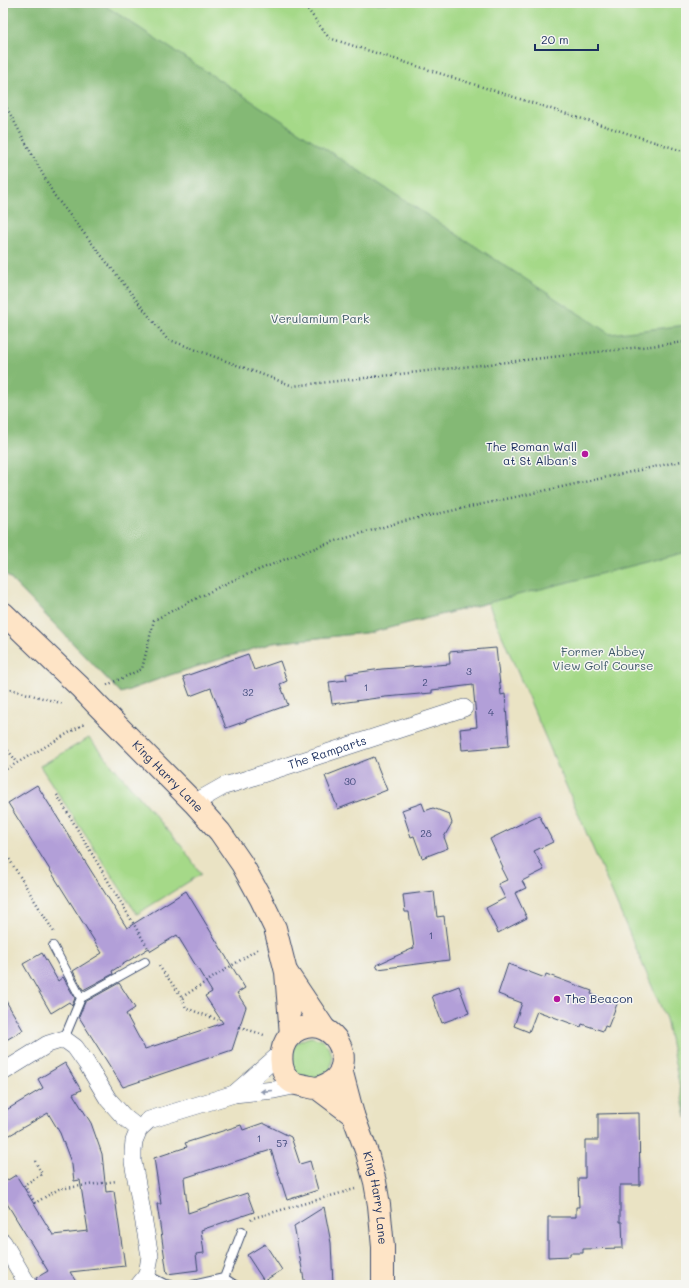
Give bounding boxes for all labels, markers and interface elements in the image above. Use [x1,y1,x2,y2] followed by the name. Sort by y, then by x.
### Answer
[535,26,598,52] scale bar
[541,31,569,47] text: 20 m
[271,310,369,326] park label: Verulamium Park
[486,438,577,468] place label: The Roman Wall at St Alban's
[580,449,590,459] marker: The Roman Wall at St Alban's
[552,643,654,673] park label: Former Abbey View Golf Course
[466,664,472,678] house number: 3
[422,675,428,689] house number: 2
[364,680,368,694] house number: 1
[242,685,254,699] house number: 32
[488,705,494,719] house number: 4
[286,731,368,772] street label: The Ramparts
[129,736,207,815] street label: King Harry Lane
[344,774,356,788] house number: 30
[420,826,432,840] house number: 28
[429,928,433,942] house number: 1
[565,990,633,1006] place label: The Beacon
[552,994,562,1004] marker: The Beacon
[260,1087,272,1094] one-way arrow
[257,1131,261,1145] house number: 1
[276,1136,288,1150] house number: 57
[360,1149,392,1245] street label: King Harry Lane

